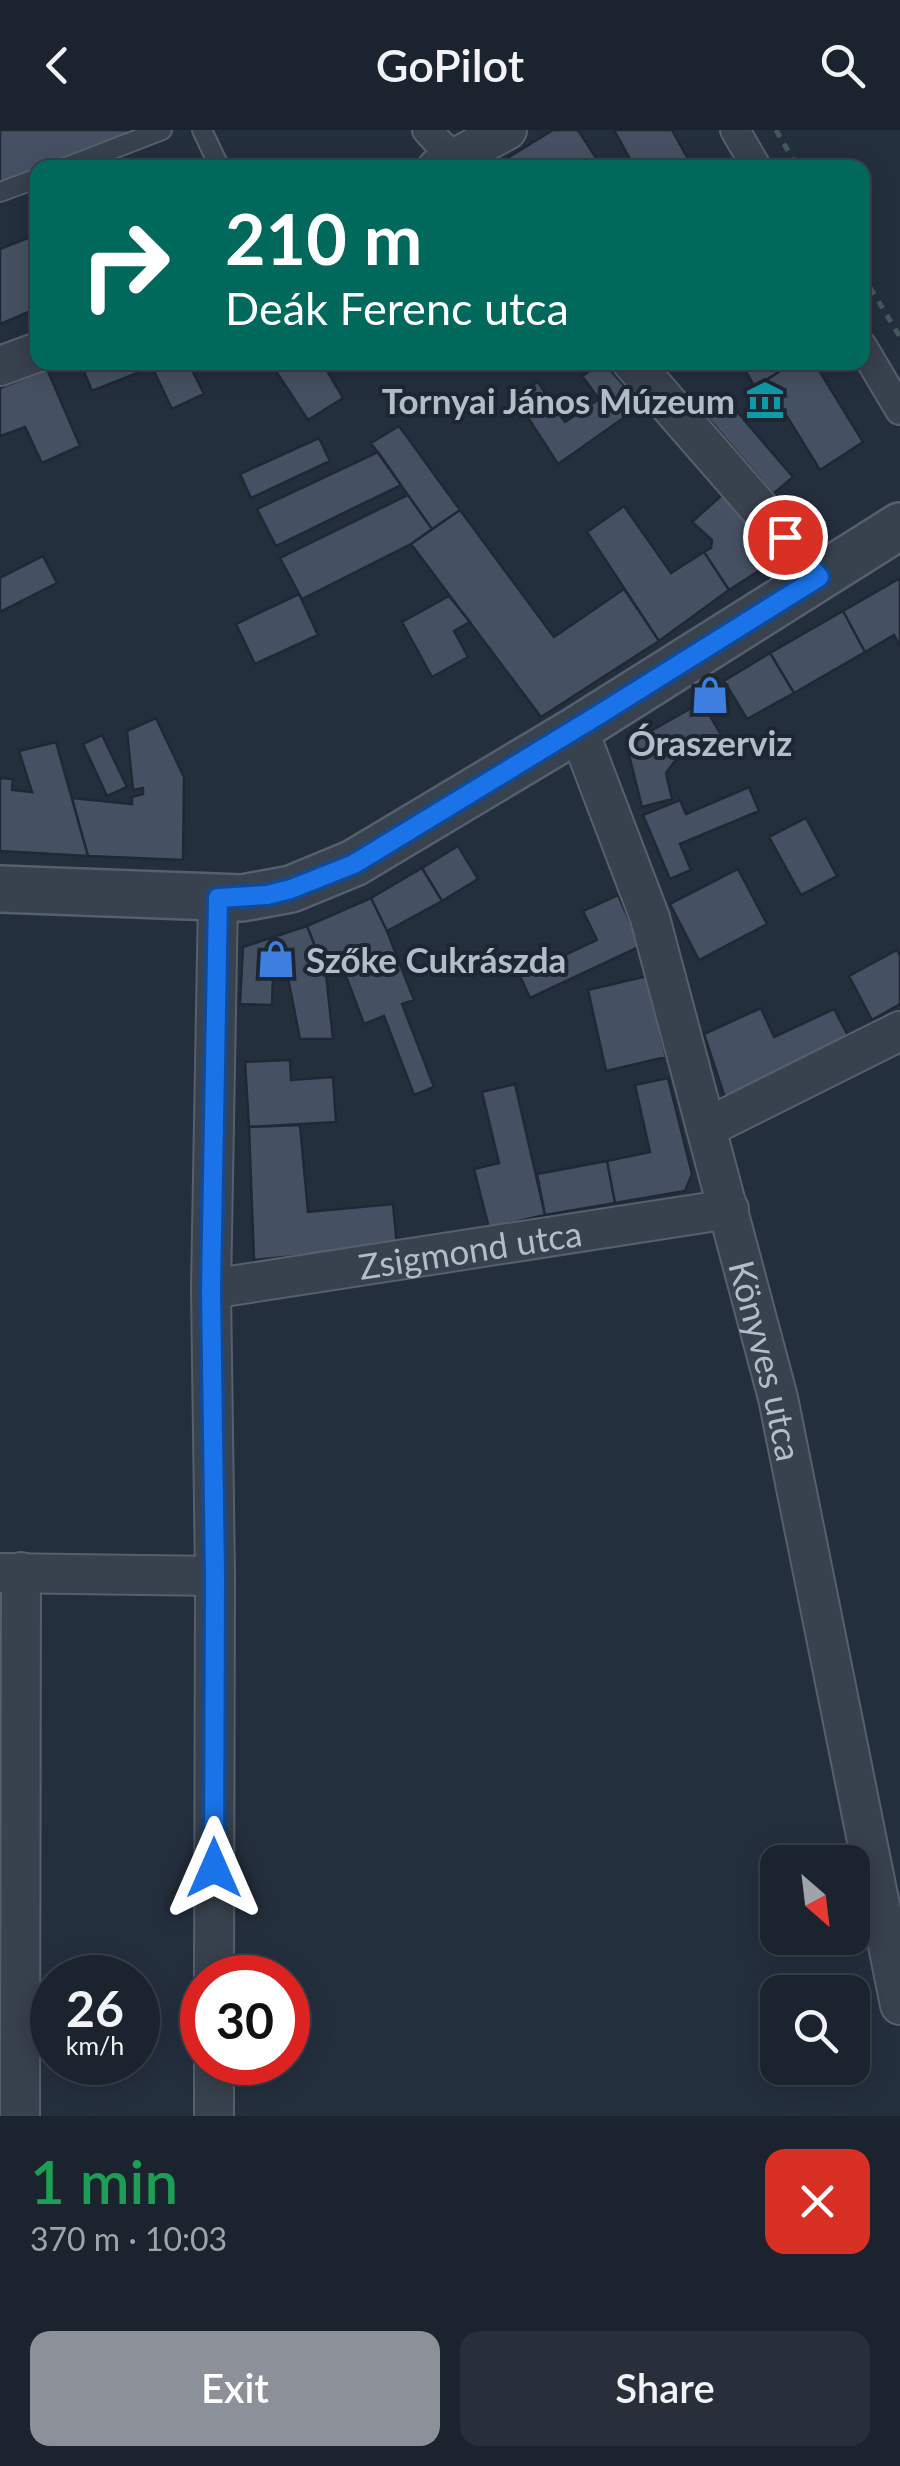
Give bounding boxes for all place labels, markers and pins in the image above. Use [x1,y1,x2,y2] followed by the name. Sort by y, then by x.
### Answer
[382,379,735,421] place label: Tornyai János Múzeum
[744,379,786,421] museum icon: Tornyai János Múzeum
[743,495,828,580] pin
[689,674,731,716] shop icon: Óraszerviz
[628,721,792,763] place label: Óraszerviz
[255,938,297,980] shop icon: Szőke Cukrászda
[306,938,566,980] place label: Szőke Cukrászda

